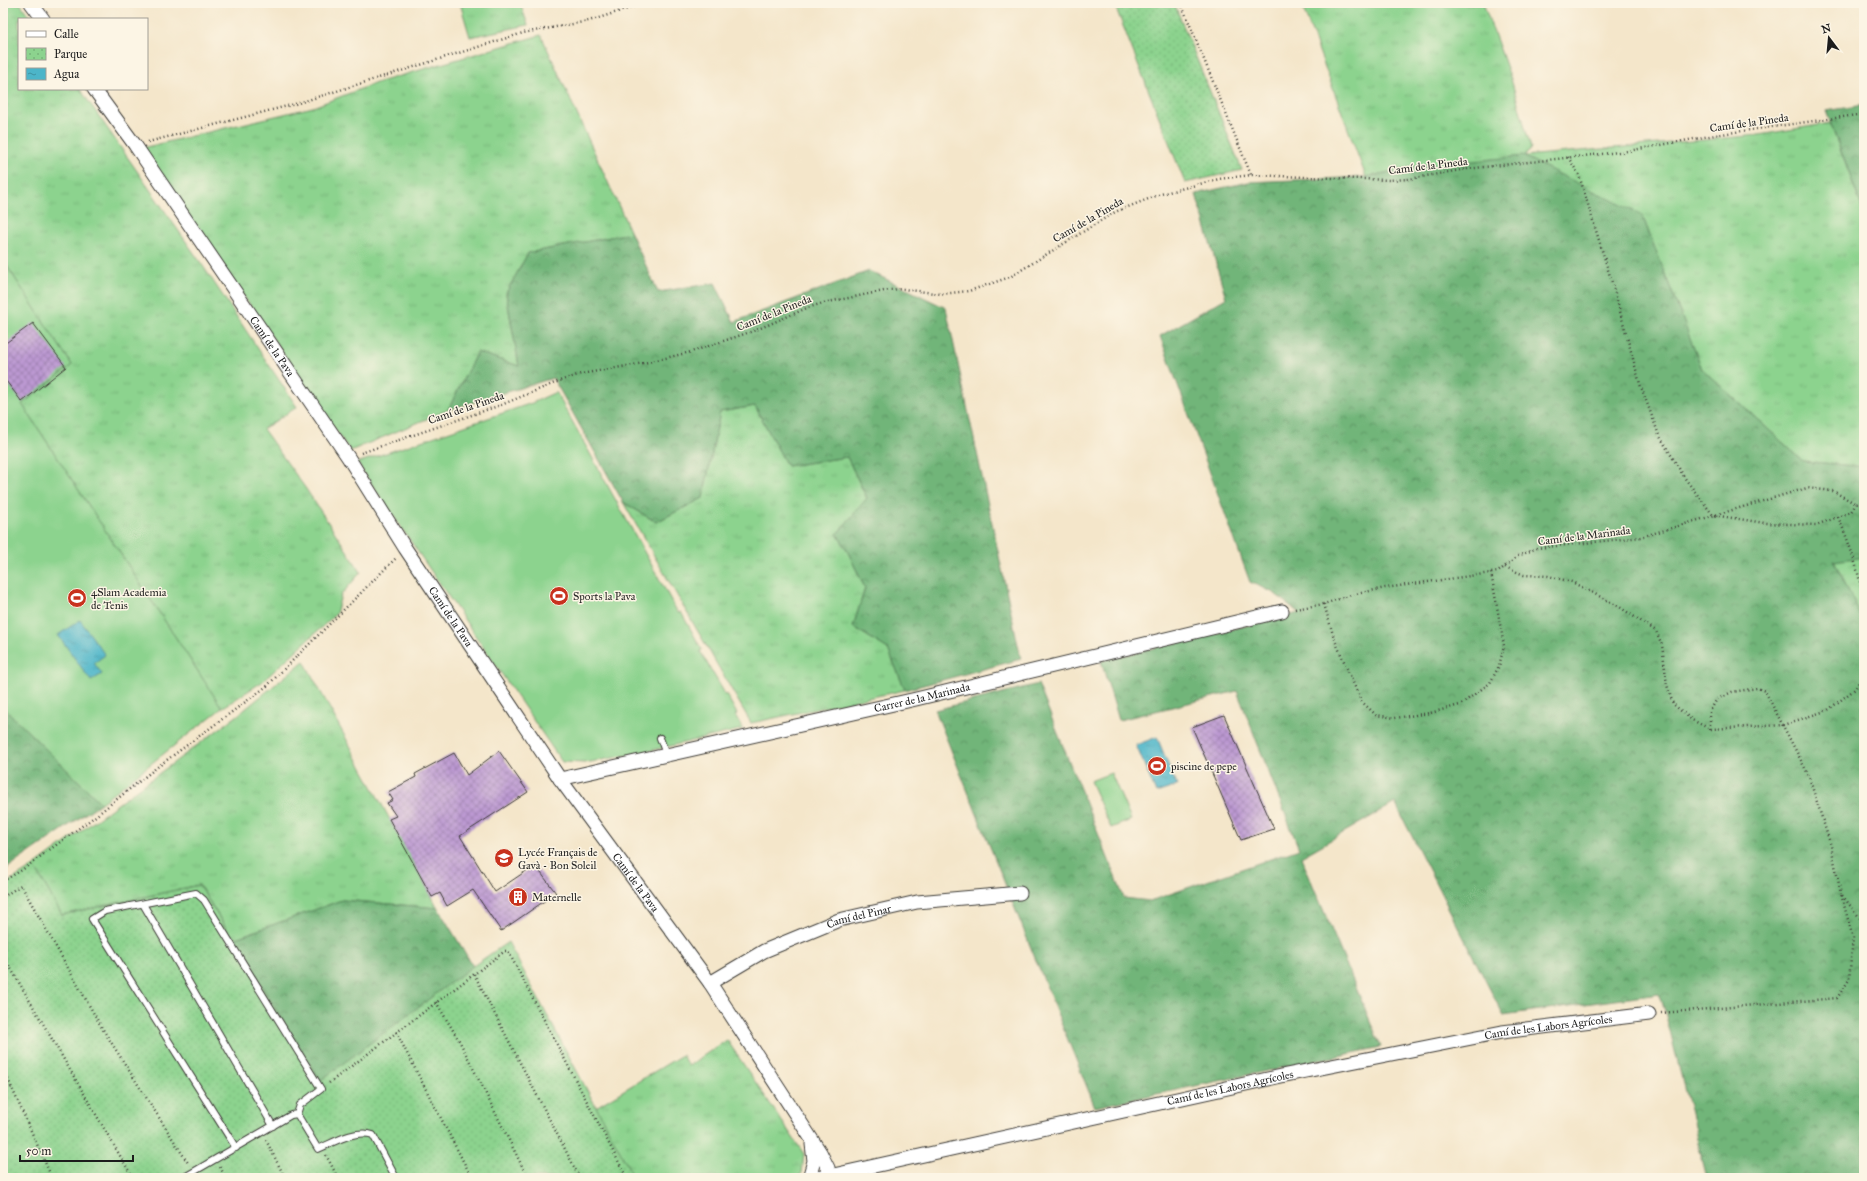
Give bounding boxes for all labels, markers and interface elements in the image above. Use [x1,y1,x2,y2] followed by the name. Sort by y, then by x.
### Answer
[18,18,148,90] legend
[1809,18,1849,58] north arrow
[1820,21,1833,36] text: N
[54,27,79,41] text: Calle
[54,47,87,62] text: Parque
[53,67,80,82] text: Agua
[1709,111,1789,135] street label: Camí de la Pineda
[1388,155,1468,177] street label: Camí de la Pineda
[1050,194,1126,245] street label: Camí de la Pineda
[735,292,814,334] street label: Camí de la Pineda
[247,314,298,379] street label: Camí de la Pava
[426,389,506,427] street label: Camí de la Pineda
[1537,524,1631,548] street label: Camí de la Marinada
[426,584,476,649] street label: Camí de la Pava
[548,585,570,607] sports icon: Sports la Pava
[91,586,167,612] place label: 4Slam Academia de Tenis
[66,587,88,609] sports icon: 4Slam Academia de Tenis
[573,590,636,603] place label: Sports la Pava
[873,680,971,715] street label: Carrer de la Marinada
[1146,755,1168,777] sports icon: piscine de pepe
[1170,760,1237,773] place label: piscine de pepe
[518,846,598,872] place label: Lycée Français de Gavà - Bon Soleil
[493,847,515,869] school or university icon: Lycée Français de Gavà - Bon Soleil
[610,850,662,915] street label: Camí de la Pava
[507,886,529,908] building icon: Maternelle
[532,891,582,904] place label: Maternelle
[824,901,893,931] street label: Camí del Pinar
[1483,1012,1613,1042] street label: Camí de les Labors Agrícoles
[1166,1067,1294,1108] street label: Camí de les Labors Agrícoles
[20,1137,133,1163] scale bar
[26,1144,51,1158] text: 50 m

